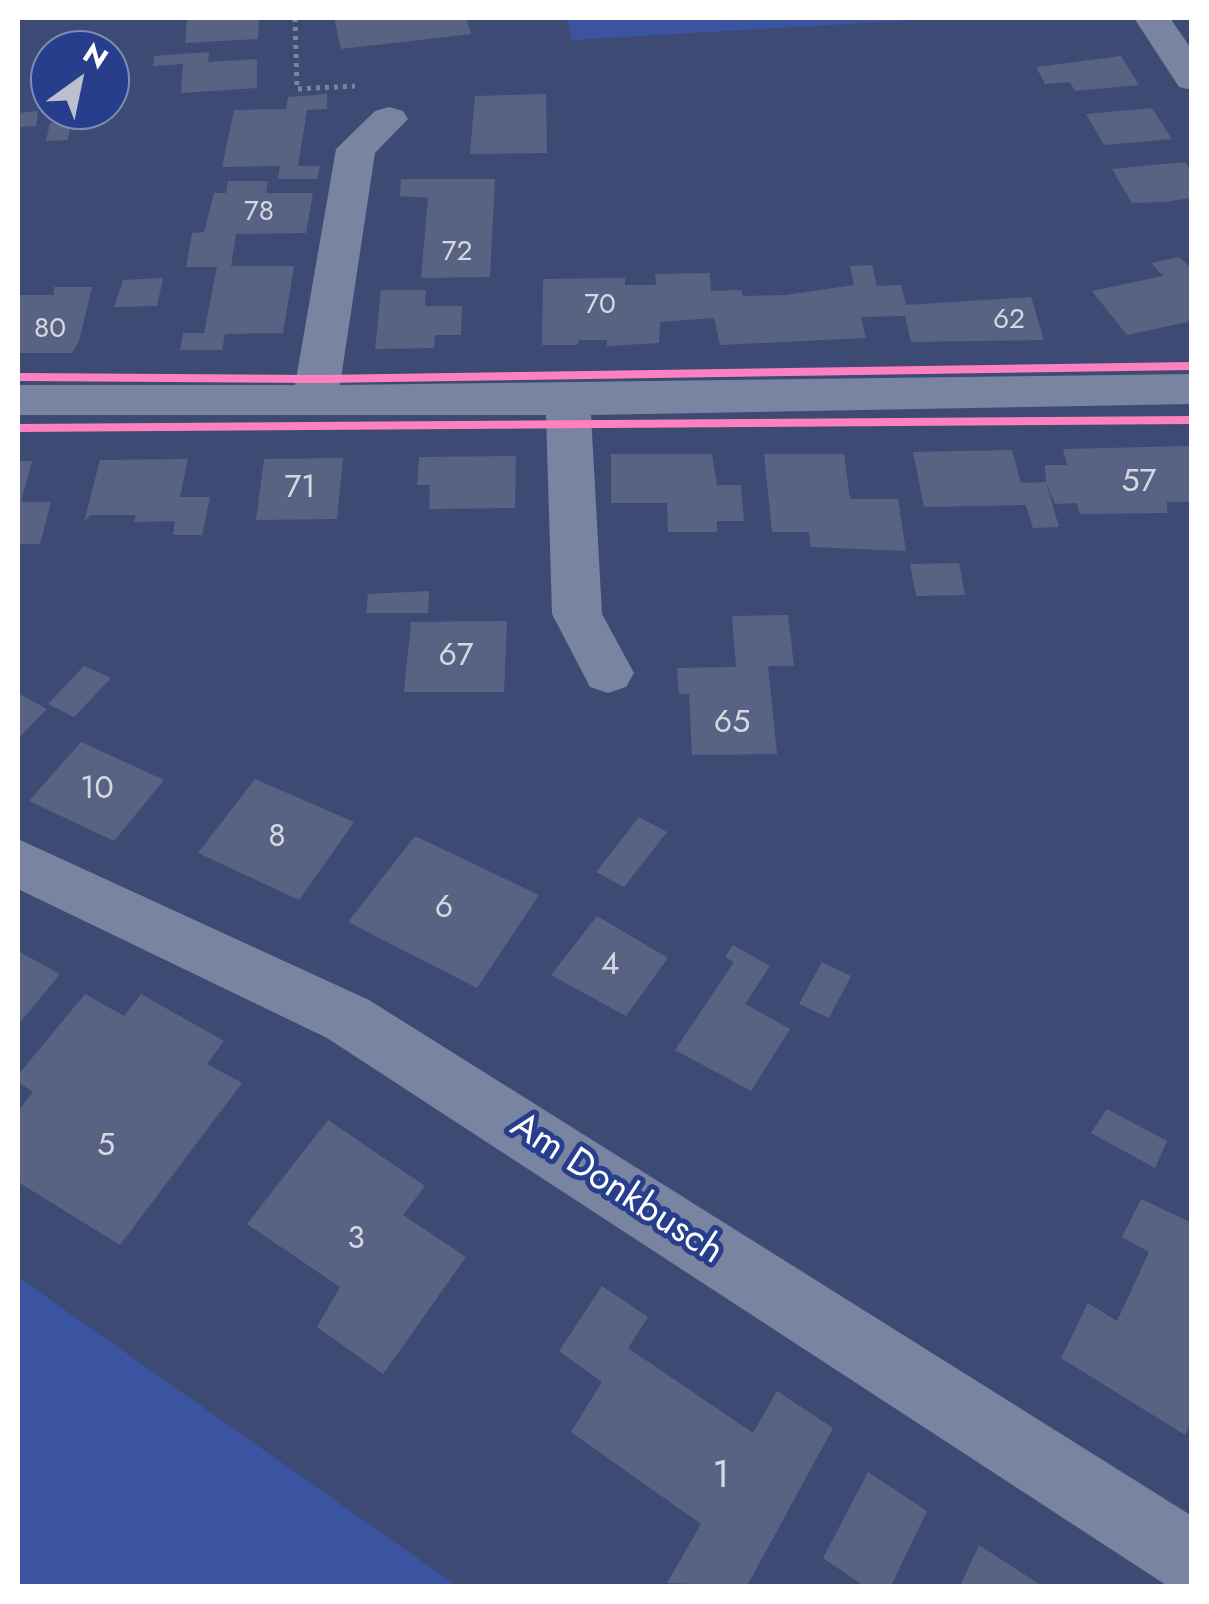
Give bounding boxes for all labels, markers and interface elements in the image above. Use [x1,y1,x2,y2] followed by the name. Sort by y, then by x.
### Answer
[30,30,130,130] north arrow
[75,33,116,79] text: N
[244,196,274,230] house number: 78
[442,236,472,270] house number: 72
[584,289,616,323] house number: 70
[993,304,1025,338] house number: 62
[34,313,66,347] house number: 80
[1122,464,1156,502] house number: 57
[284,470,316,508] house number: 71
[438,638,474,676] house number: 67
[714,705,750,743] house number: 65
[80,771,114,809] house number: 10
[268,819,286,857] house number: 8
[435,890,453,928] house number: 6
[601,947,619,985] house number: 4
[501,1104,731,1276] street label: Am Donkbusch
[97,1128,115,1166] house number: 5
[347,1221,365,1259] house number: 3
[712,1455,730,1501] house number: 1

